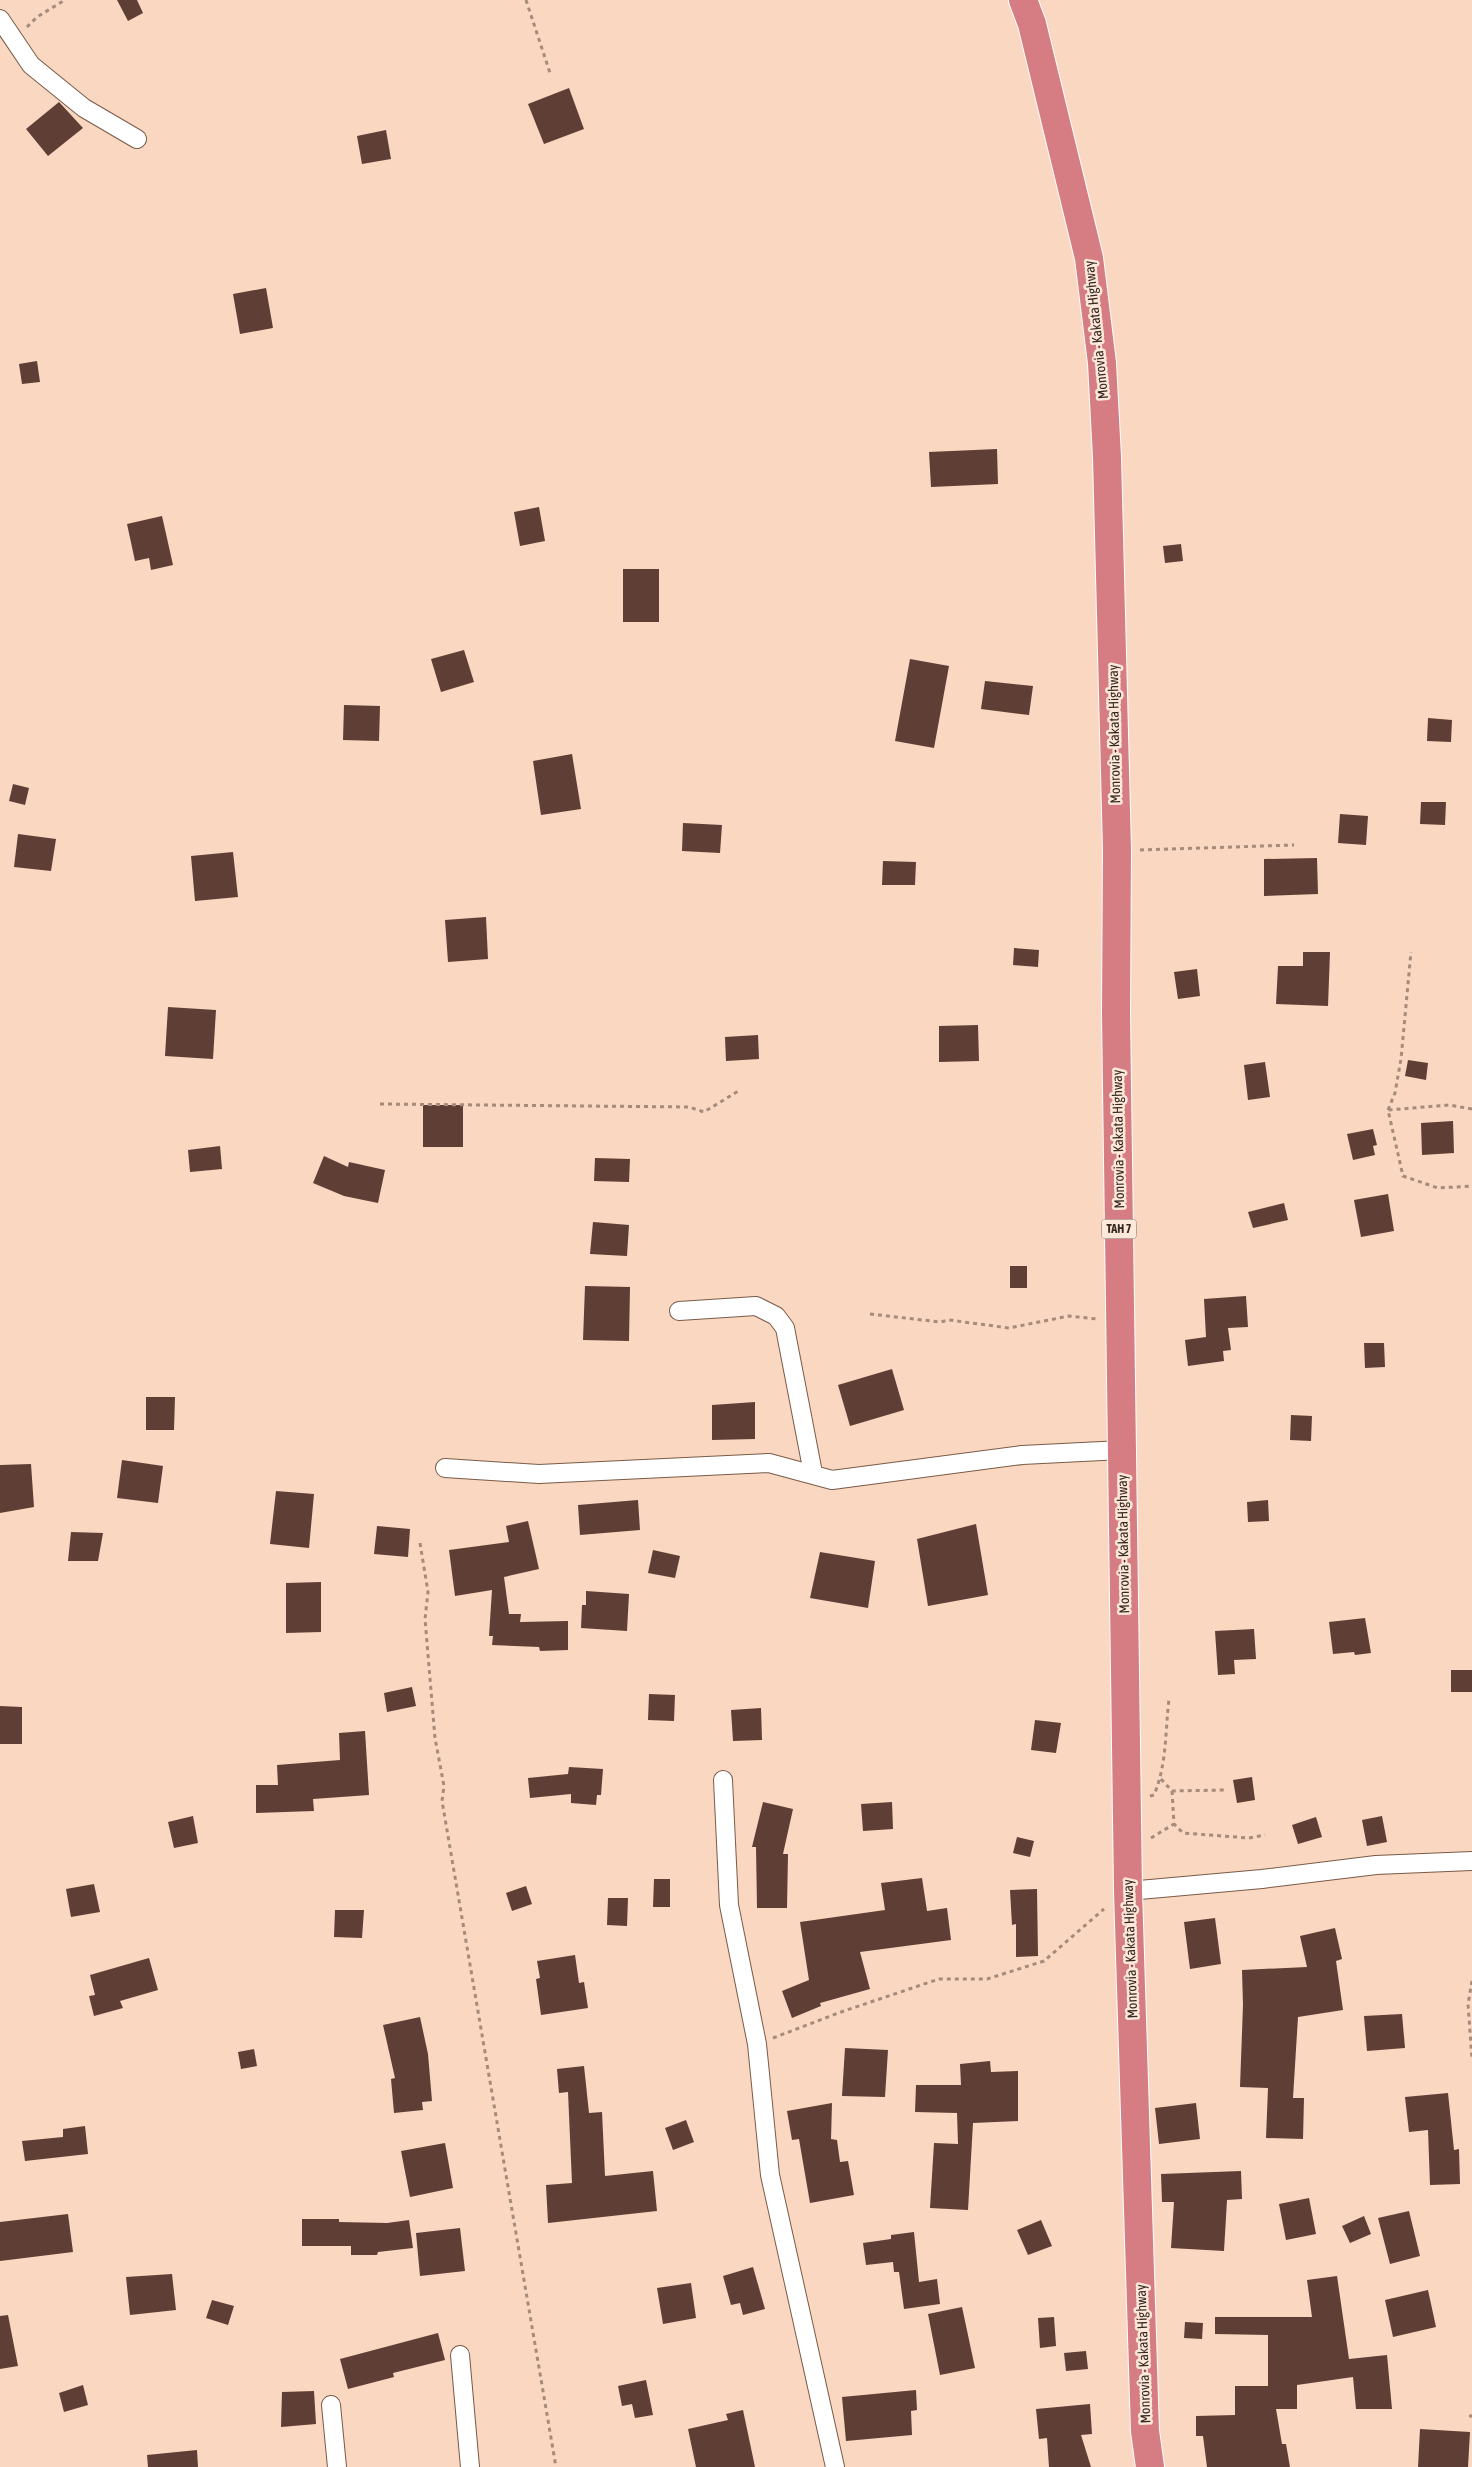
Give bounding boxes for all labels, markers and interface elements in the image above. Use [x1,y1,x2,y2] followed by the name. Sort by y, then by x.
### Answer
[1081,260,1111,400] street label: Monrovia - Kakata Highway
[1105,664,1123,804] street label: Monrovia - Kakata Highway
[1109,1069,1127,1209] street label: Monrovia - Kakata Highway
[1102,1220,1136,1238] road number: TAH 7
[1114,1474,1132,1614] street label: Monrovia - Kakata Highway
[1120,1879,1140,2019] street label: Monrovia - Kakata Highway
[1133,2284,1153,2424] street label: Monrovia - Kakata Highway

